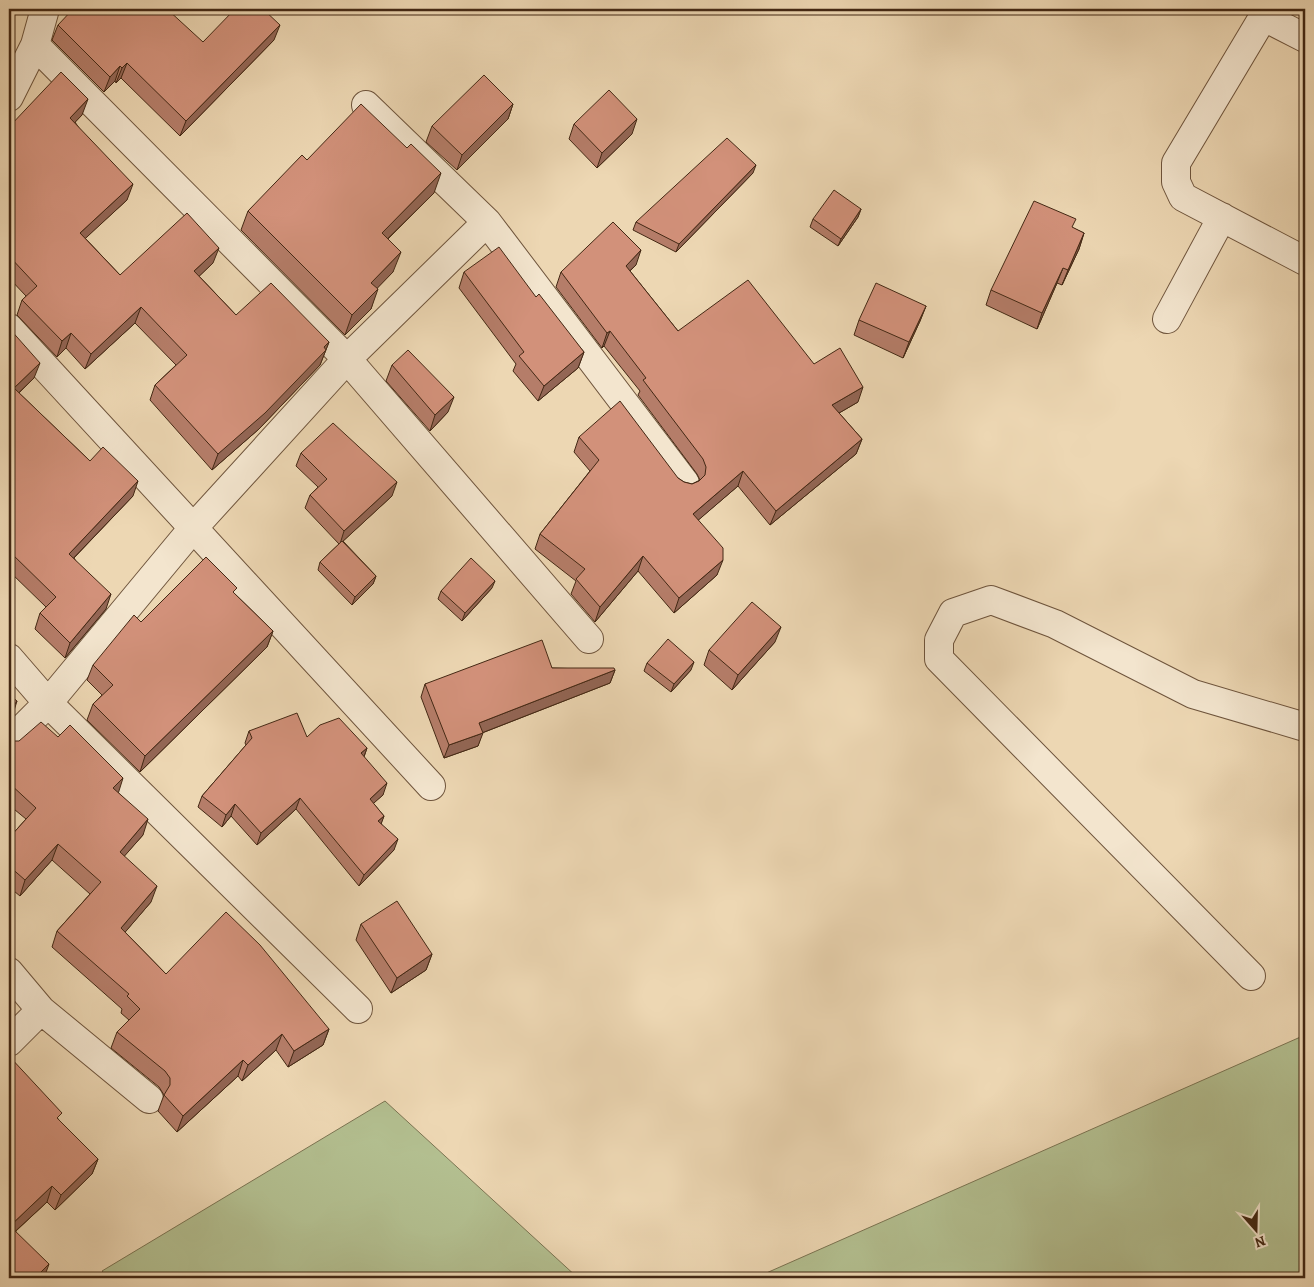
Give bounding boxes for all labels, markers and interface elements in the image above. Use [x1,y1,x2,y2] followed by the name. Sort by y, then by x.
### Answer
[1232,1204,1282,1254] north arrow
[1252,1231,1268,1252] text: N

